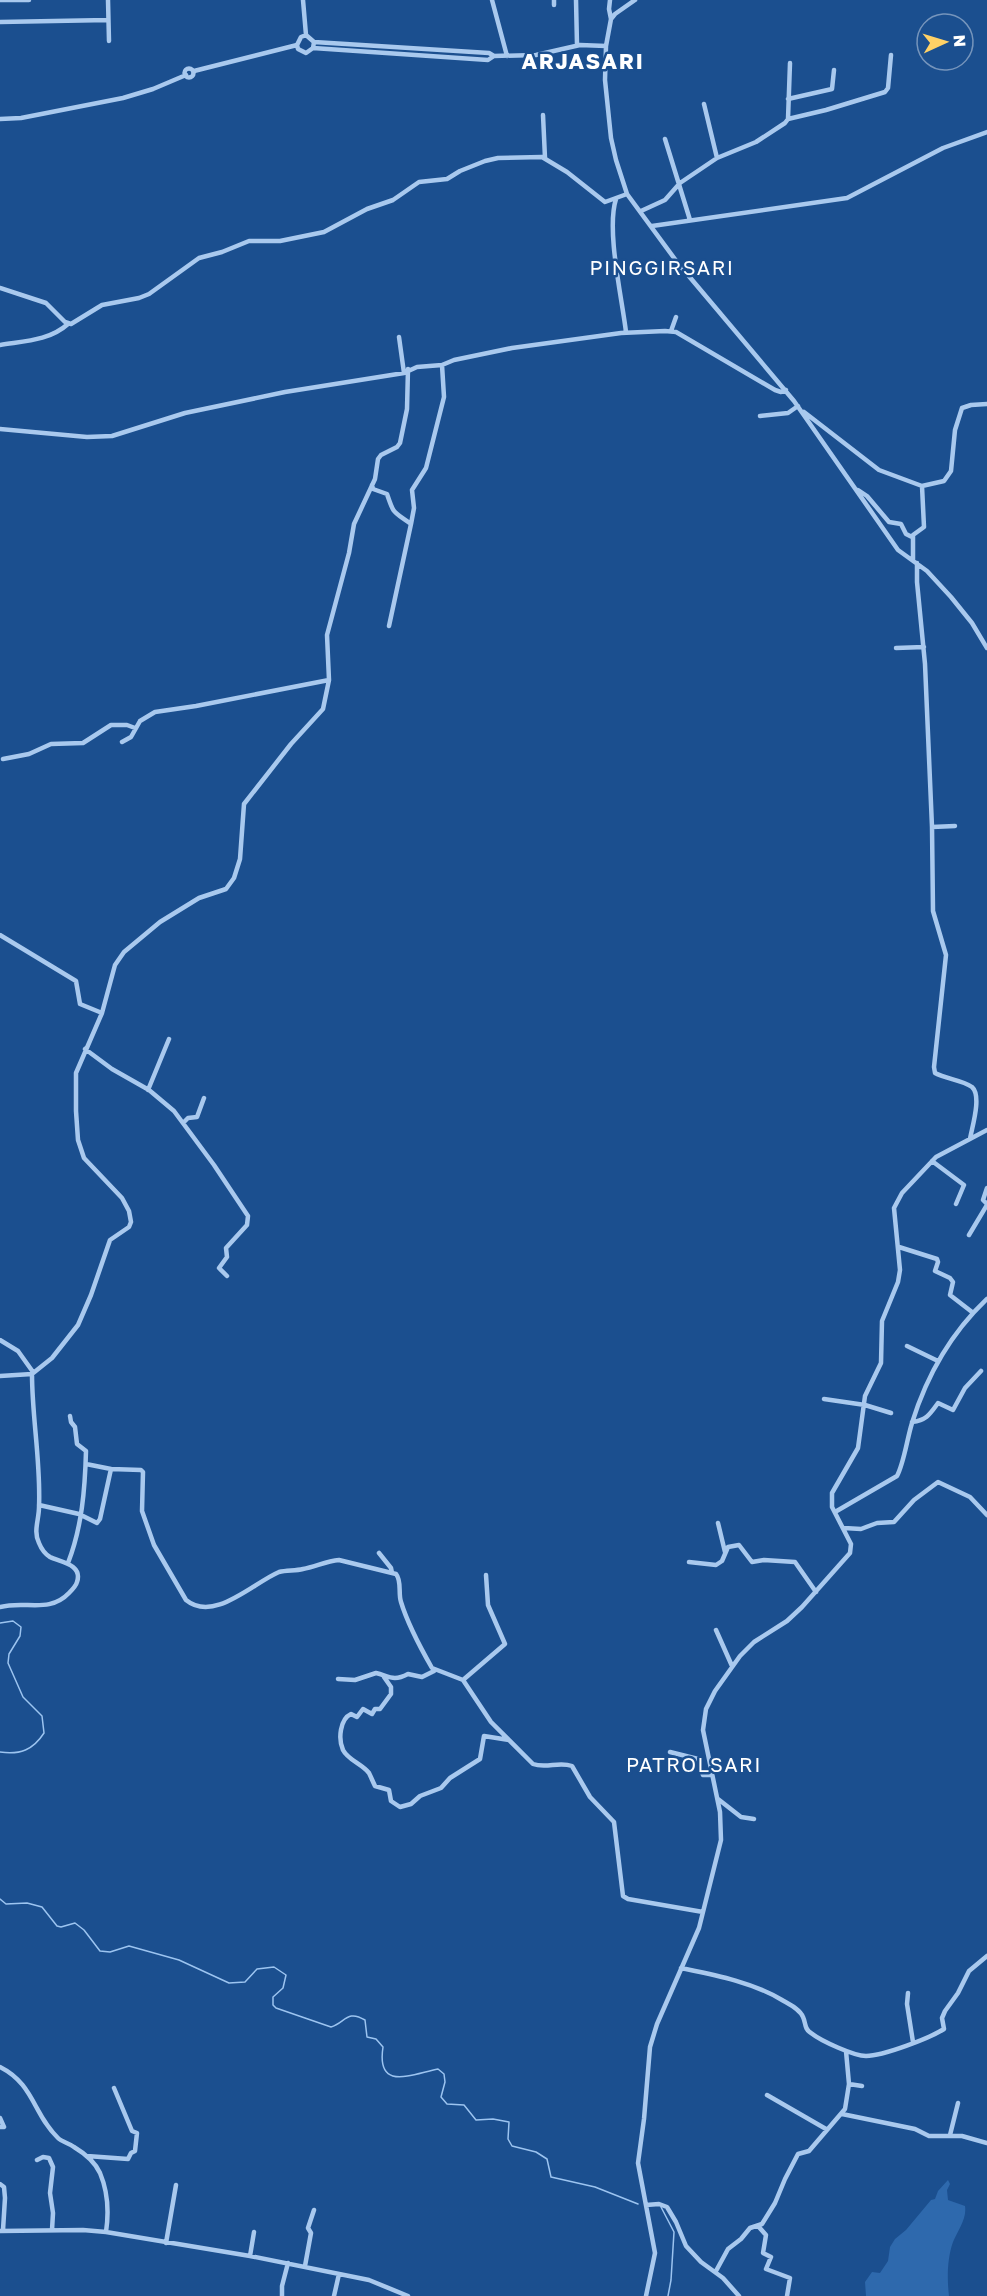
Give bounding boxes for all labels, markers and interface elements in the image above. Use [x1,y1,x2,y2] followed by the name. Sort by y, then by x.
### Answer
[915,12,975,72] north arrow
[950,34,970,48] text: N
[522,47,644,74] district label: ARJASARI
[589,255,735,279] district label: PINGGIRSARI
[626,1752,762,1776] district label: PATROLSARI

